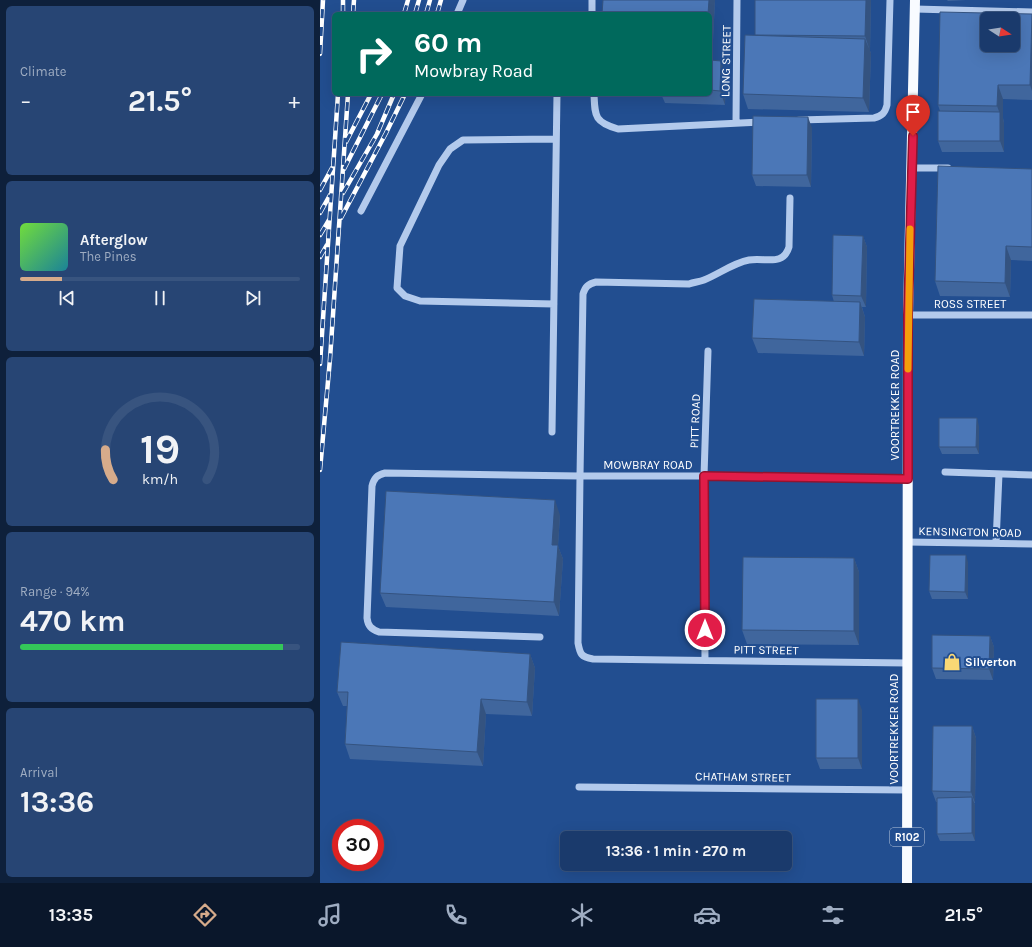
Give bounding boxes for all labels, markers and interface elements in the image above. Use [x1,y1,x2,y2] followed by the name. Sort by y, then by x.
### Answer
[980,12,1020,52] north arrow
[980,12,1020,52] map controls
[718,25,734,97] street label: LONG STREET
[414,26,482,59] text: 60 m
[348,28,400,80] icon: right
[414,60,533,82] text: Mowbray Road
[20,64,66,79] text: Climate
[128,83,192,119] text: 21.5°
[20,88,32,114] text: −
[288,88,300,114] text: +
[896,95,930,136] pin
[902,101,924,123] icon: arrive
[80,231,148,249] text: Afterglow
[80,249,137,264] text: The Pines
[56,287,78,309] icon: previous
[149,287,171,309] icon: pause
[242,287,264,309] icon: next
[934,297,1006,311] street label: ROSS STREET
[888,349,902,461] street label: VOORTREKKER ROAD
[687,393,703,449] street label: PITT ROAD
[140,424,180,472] text: 19
[603,458,693,472] street label: MOWBRAY ROAD
[142,470,178,487] text: km/h
[918,524,1022,540] street label: KENSINGTON ROAD
[20,584,90,599] text: Range · 94%
[20,603,126,639] text: 470 km
[684,609,726,651] position arrow
[733,642,799,658] street label: PITT STREET
[942,652,962,672] shop icon: Silverton
[965,655,1017,669] place label: Silverton
[887,673,901,785] street label: VOORTREKKER ROAD
[20,765,58,780] text: Arrival
[695,769,791,785] street label: CHATHAM STREET
[20,784,94,820] text: 13:36
[332,819,384,871] speed limit sign: 30
[890,828,924,846] road number: R102
[606,842,746,860] text: 13:36 · 1 min · 270 m
[191,901,219,929] icon: directions
[316,901,344,929] icon: music
[442,901,470,929] icon: phone
[568,901,596,929] icon: climate
[693,901,721,929] icon: car
[819,901,847,929] icon: filters
[49,904,93,926] text: 13:35
[944,904,983,926] text: 21.5°

